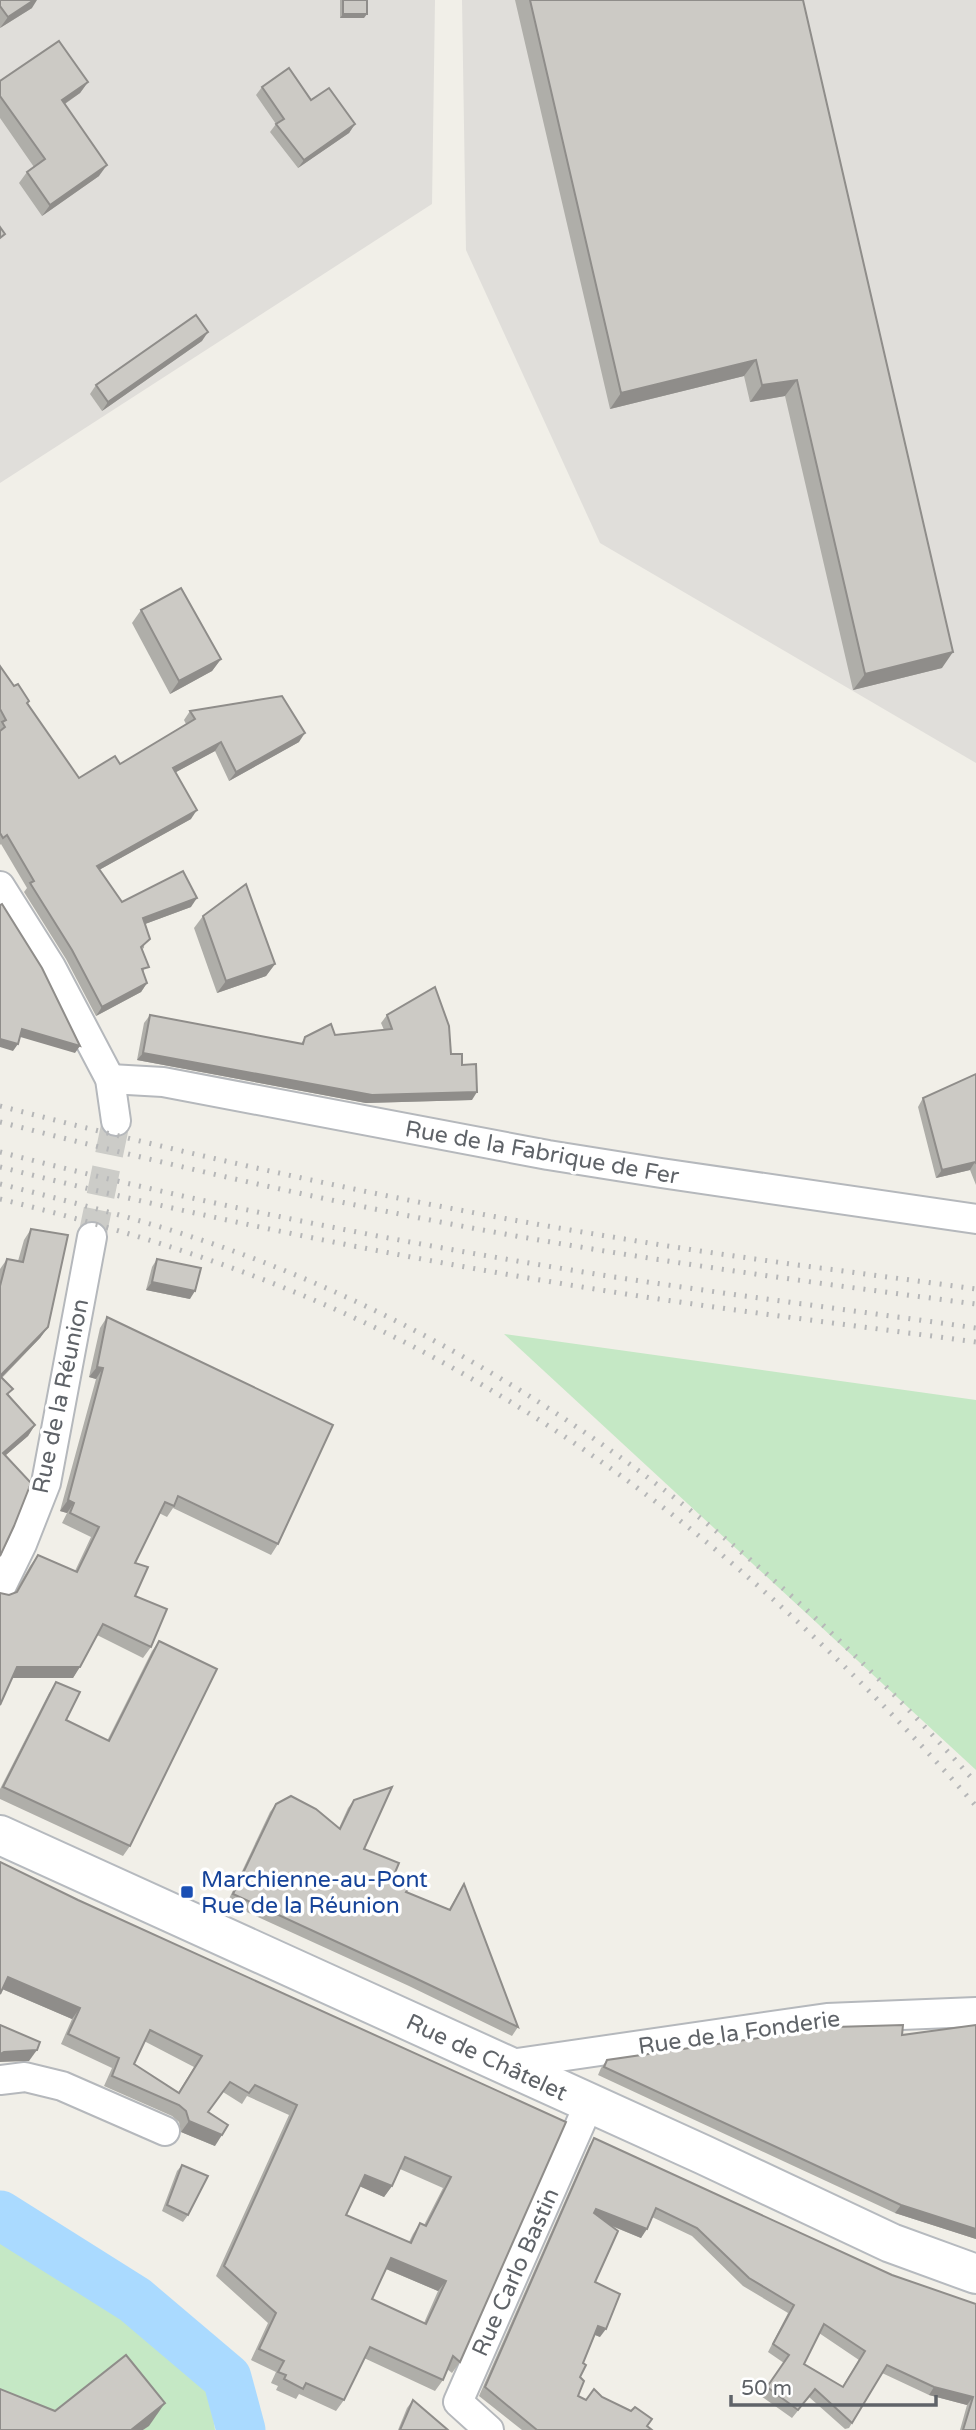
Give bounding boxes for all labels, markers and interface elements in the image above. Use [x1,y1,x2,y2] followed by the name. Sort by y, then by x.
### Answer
[403,1115,681,1191] street label: Rue de la Fabrique de Fer
[27,1296,95,1496] street label: Rue de la Réunion
[201,1866,428,1920] place label: Marchienne-au-Pont Rue de la Réunion
[179,1884,195,1900] marker: Marchienne-au-Pont Rue de la Réunion
[636,2005,842,2061] street label: Rue de la Fonderie
[401,2008,572,2108] street label: Rue de Châtelet
[466,2184,566,2361] street label: Rue Carlo Bastin
[731,2364,936,2408] scale bar
[741,2376,792,2401] text: 50 m

